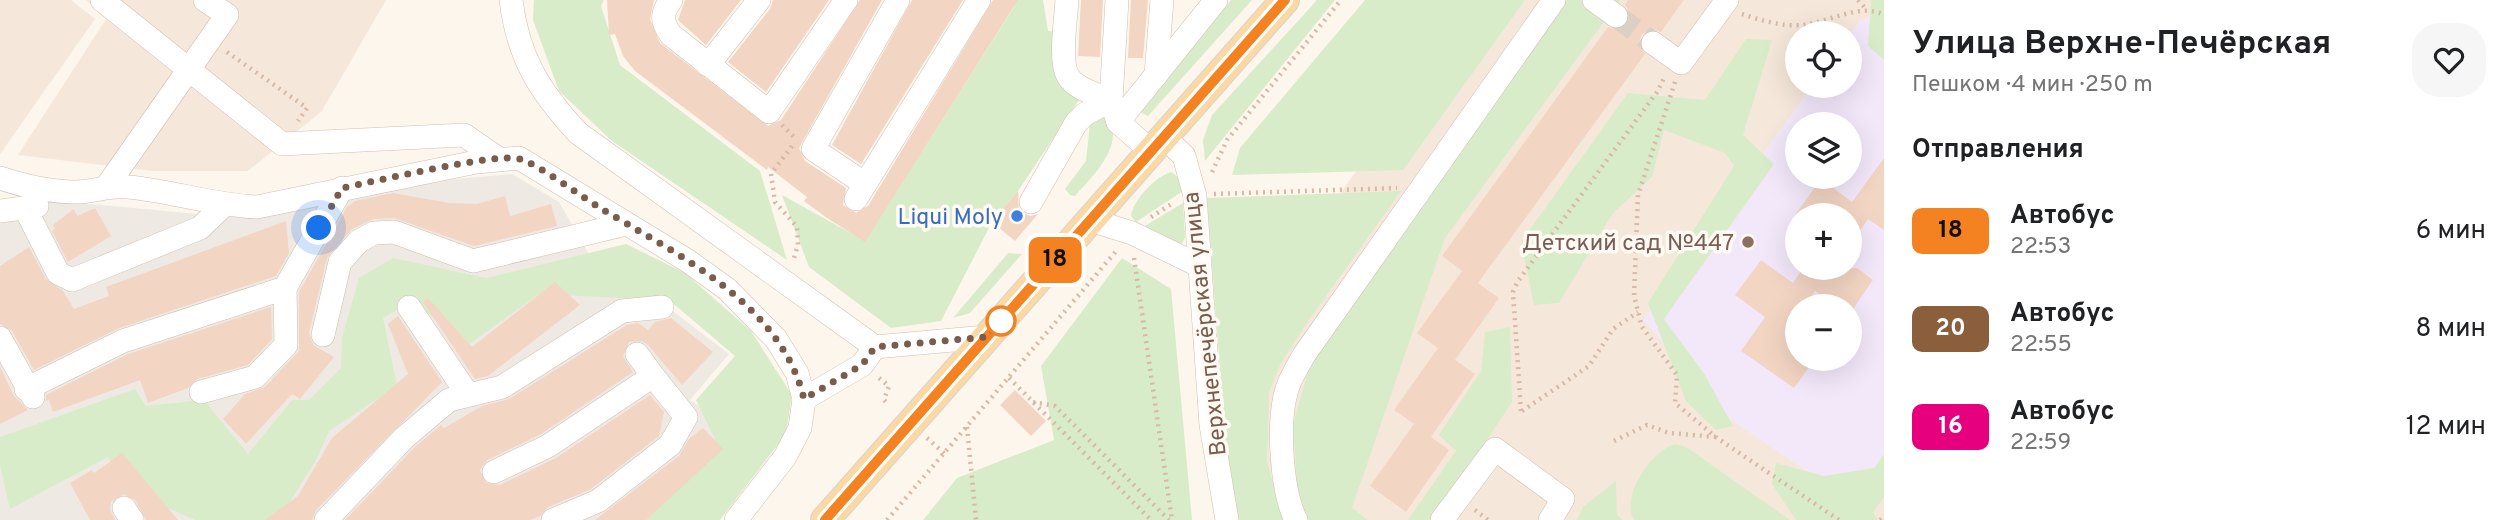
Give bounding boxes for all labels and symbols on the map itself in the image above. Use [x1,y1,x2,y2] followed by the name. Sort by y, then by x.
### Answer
[1178,190,1235,457] street label: Верхнепечёрская улица
[898,204,1003,233] place label: Liqui Moly
[1009,208,1025,224] marker: Liqui Moly
[301,210,336,245] your location
[1522,230,1734,259] place label: Детский сад №447
[1740,234,1756,250] marker: Детский сад №447
[1024,237,1086,283] line badge: 18
[986,306,1016,336] unlabelled marker

